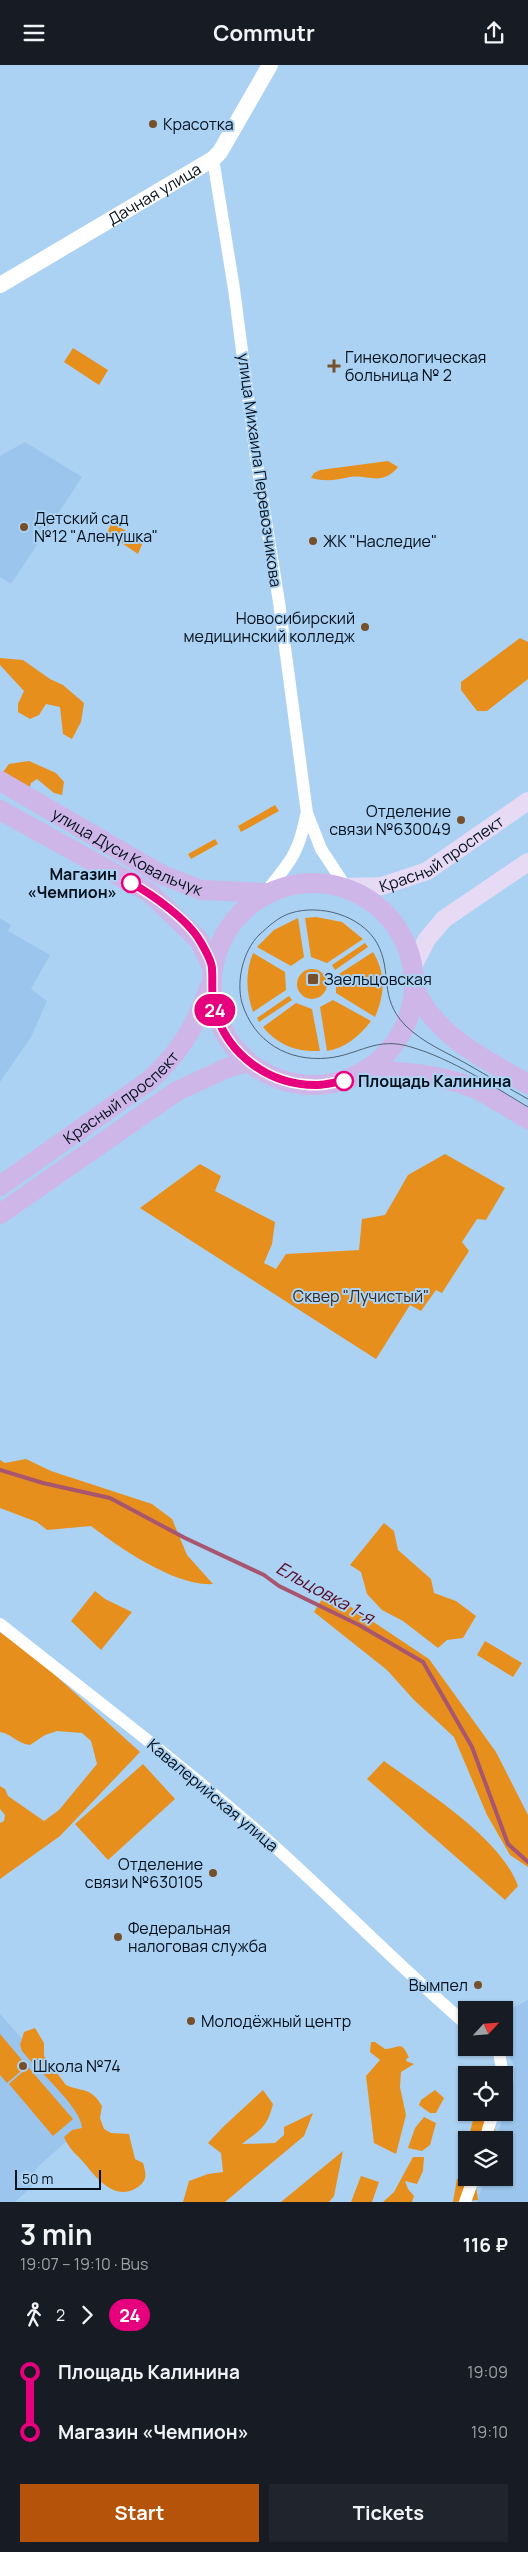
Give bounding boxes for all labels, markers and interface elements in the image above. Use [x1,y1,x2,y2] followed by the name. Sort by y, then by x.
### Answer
[213,18,315,48] text: Commutr
[20,19,48,47] icon: menu
[480,19,508,47] icon: share
[163,113,234,135] place label: Красотка
[147,118,159,130] marker: Красотка
[103,158,205,230] street label: Дачная улица
[345,346,486,386] place label: Гинекологическая больница № 2
[233,352,287,588] street label: улица Михаила Перевозчикова
[327,359,341,373] marker: Гинекологическая больница № 2
[34,507,158,547] place label: Детский сад №12 "Аленушка"
[18,521,30,533] marker: Детский сад №12 "Аленушка"
[323,530,437,552] place label: ЖК "Наследие"
[307,535,319,547] marker: ЖК "Наследие"
[184,607,356,647] place label: Новосибирский медицинский колледж
[359,621,371,633] marker: Новосибирский медицинский колледж
[329,800,451,840] place label: Отделение связи №630049
[48,803,207,901] street label: улица Дуси Ковальчук
[376,810,508,897] street label: Красный проспект
[455,814,467,826] marker: Отделение связи №630049
[27,863,117,903] place label: Магазин «Чемпион»
[121,873,141,893] marker: Магазин «Чемпион»
[324,968,432,990] place label: Заельцовская
[306,972,320,986] marker: Заельцовская
[192,994,238,1026] line badge: 24
[204,998,226,1022] text: 24
[59,1046,184,1149] street label: Красный проспект
[358,1070,511,1092] place label: Площадь Калинина
[334,1071,354,1091] marker: Площадь Калинина
[293,1285,429,1307] park label: Сквер "Лучистый"
[272,1555,381,1630] water label: Ельцовка 1-я
[143,1734,283,1856] street label: Кавалерийская улица
[85,1853,203,1893] place label: Отделение связи №630105
[207,1867,219,1879] marker: Отделение связи №630105
[128,1917,267,1957] place label: Федеральная налоговая служба
[112,1931,124,1943] marker: Федеральная налоговая служба
[409,1974,468,1996] place label: Вымпел
[472,1979,484,1991] marker: Вымпел
[458,2001,512,2056] north arrow
[458,2001,513,2186] map controls
[201,2010,351,2032] place label: Молодёжный центр
[185,2015,197,2027] marker: Молодёжный центр
[33,2055,121,2077] place label: Школа №74
[17,2060,29,2072] marker: Школа №74
[458,2066,513,2121] button: locate
[458,2131,513,2186] button: layers
[15,2167,101,2190] scale bar
[22,2169,53,2188] text: 50 m
[20,2215,92,2253] text: 3 min
[463,2232,508,2258] text: 116 ₽
[20,2253,148,2275] text: 19:07 – 19:10 · Bus
[20,2301,48,2329] icon: walk
[73,2301,101,2329] icon: forward
[119,2303,140,2327] text: 24
[56,2304,65,2326] text: 2
[58,2359,240,2385] text: Площадь Калинина
[467,2361,508,2383] text: 19:09
[58,2419,249,2445] text: Магазин «Чемпион»
[471,2421,508,2443] text: 19:10
[20,2484,259,2542] button: Start
[269,2484,508,2542] button: Tickets

